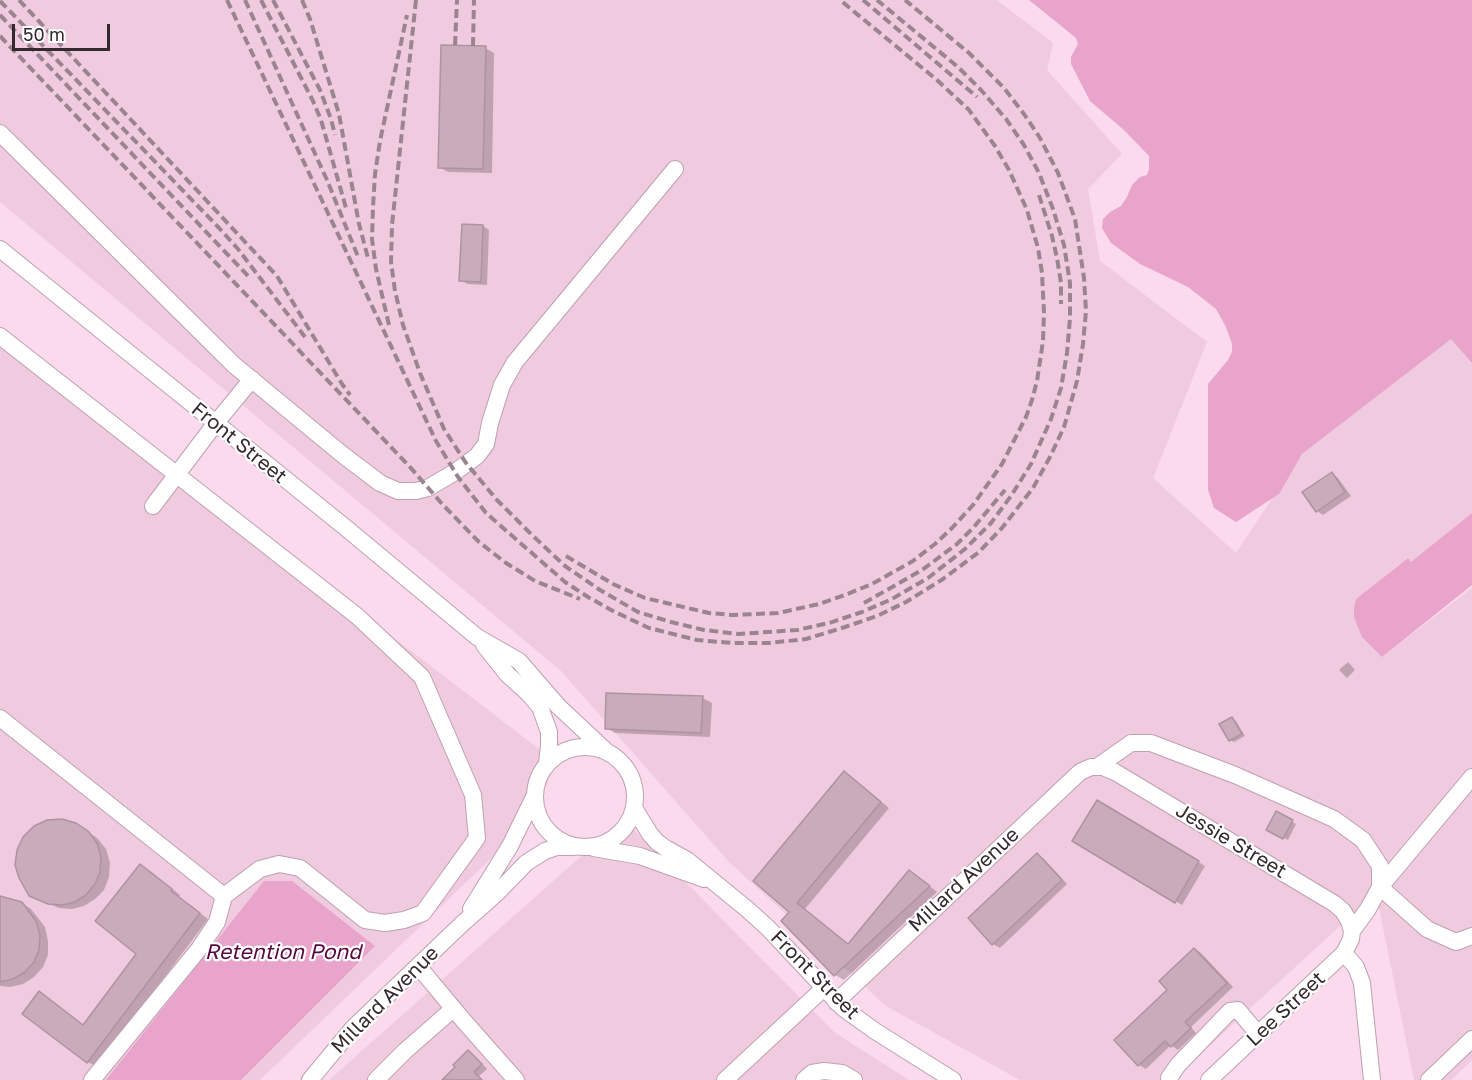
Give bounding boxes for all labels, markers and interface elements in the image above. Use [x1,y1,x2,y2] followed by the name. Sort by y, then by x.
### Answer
[15,12,112,50] scale bar
[23,23,65,45] text: 50 m
[186,397,292,489] street label: Front Street
[1171,799,1291,883] street label: Jessie Street
[904,823,1024,937] street label: Millard Avenue
[766,926,864,1024] street label: Front Street
[205,939,361,965] water label: Retention Pond
[326,941,444,1059] street label: Millard Avenue
[1242,967,1330,1051] street label: Lee Street

